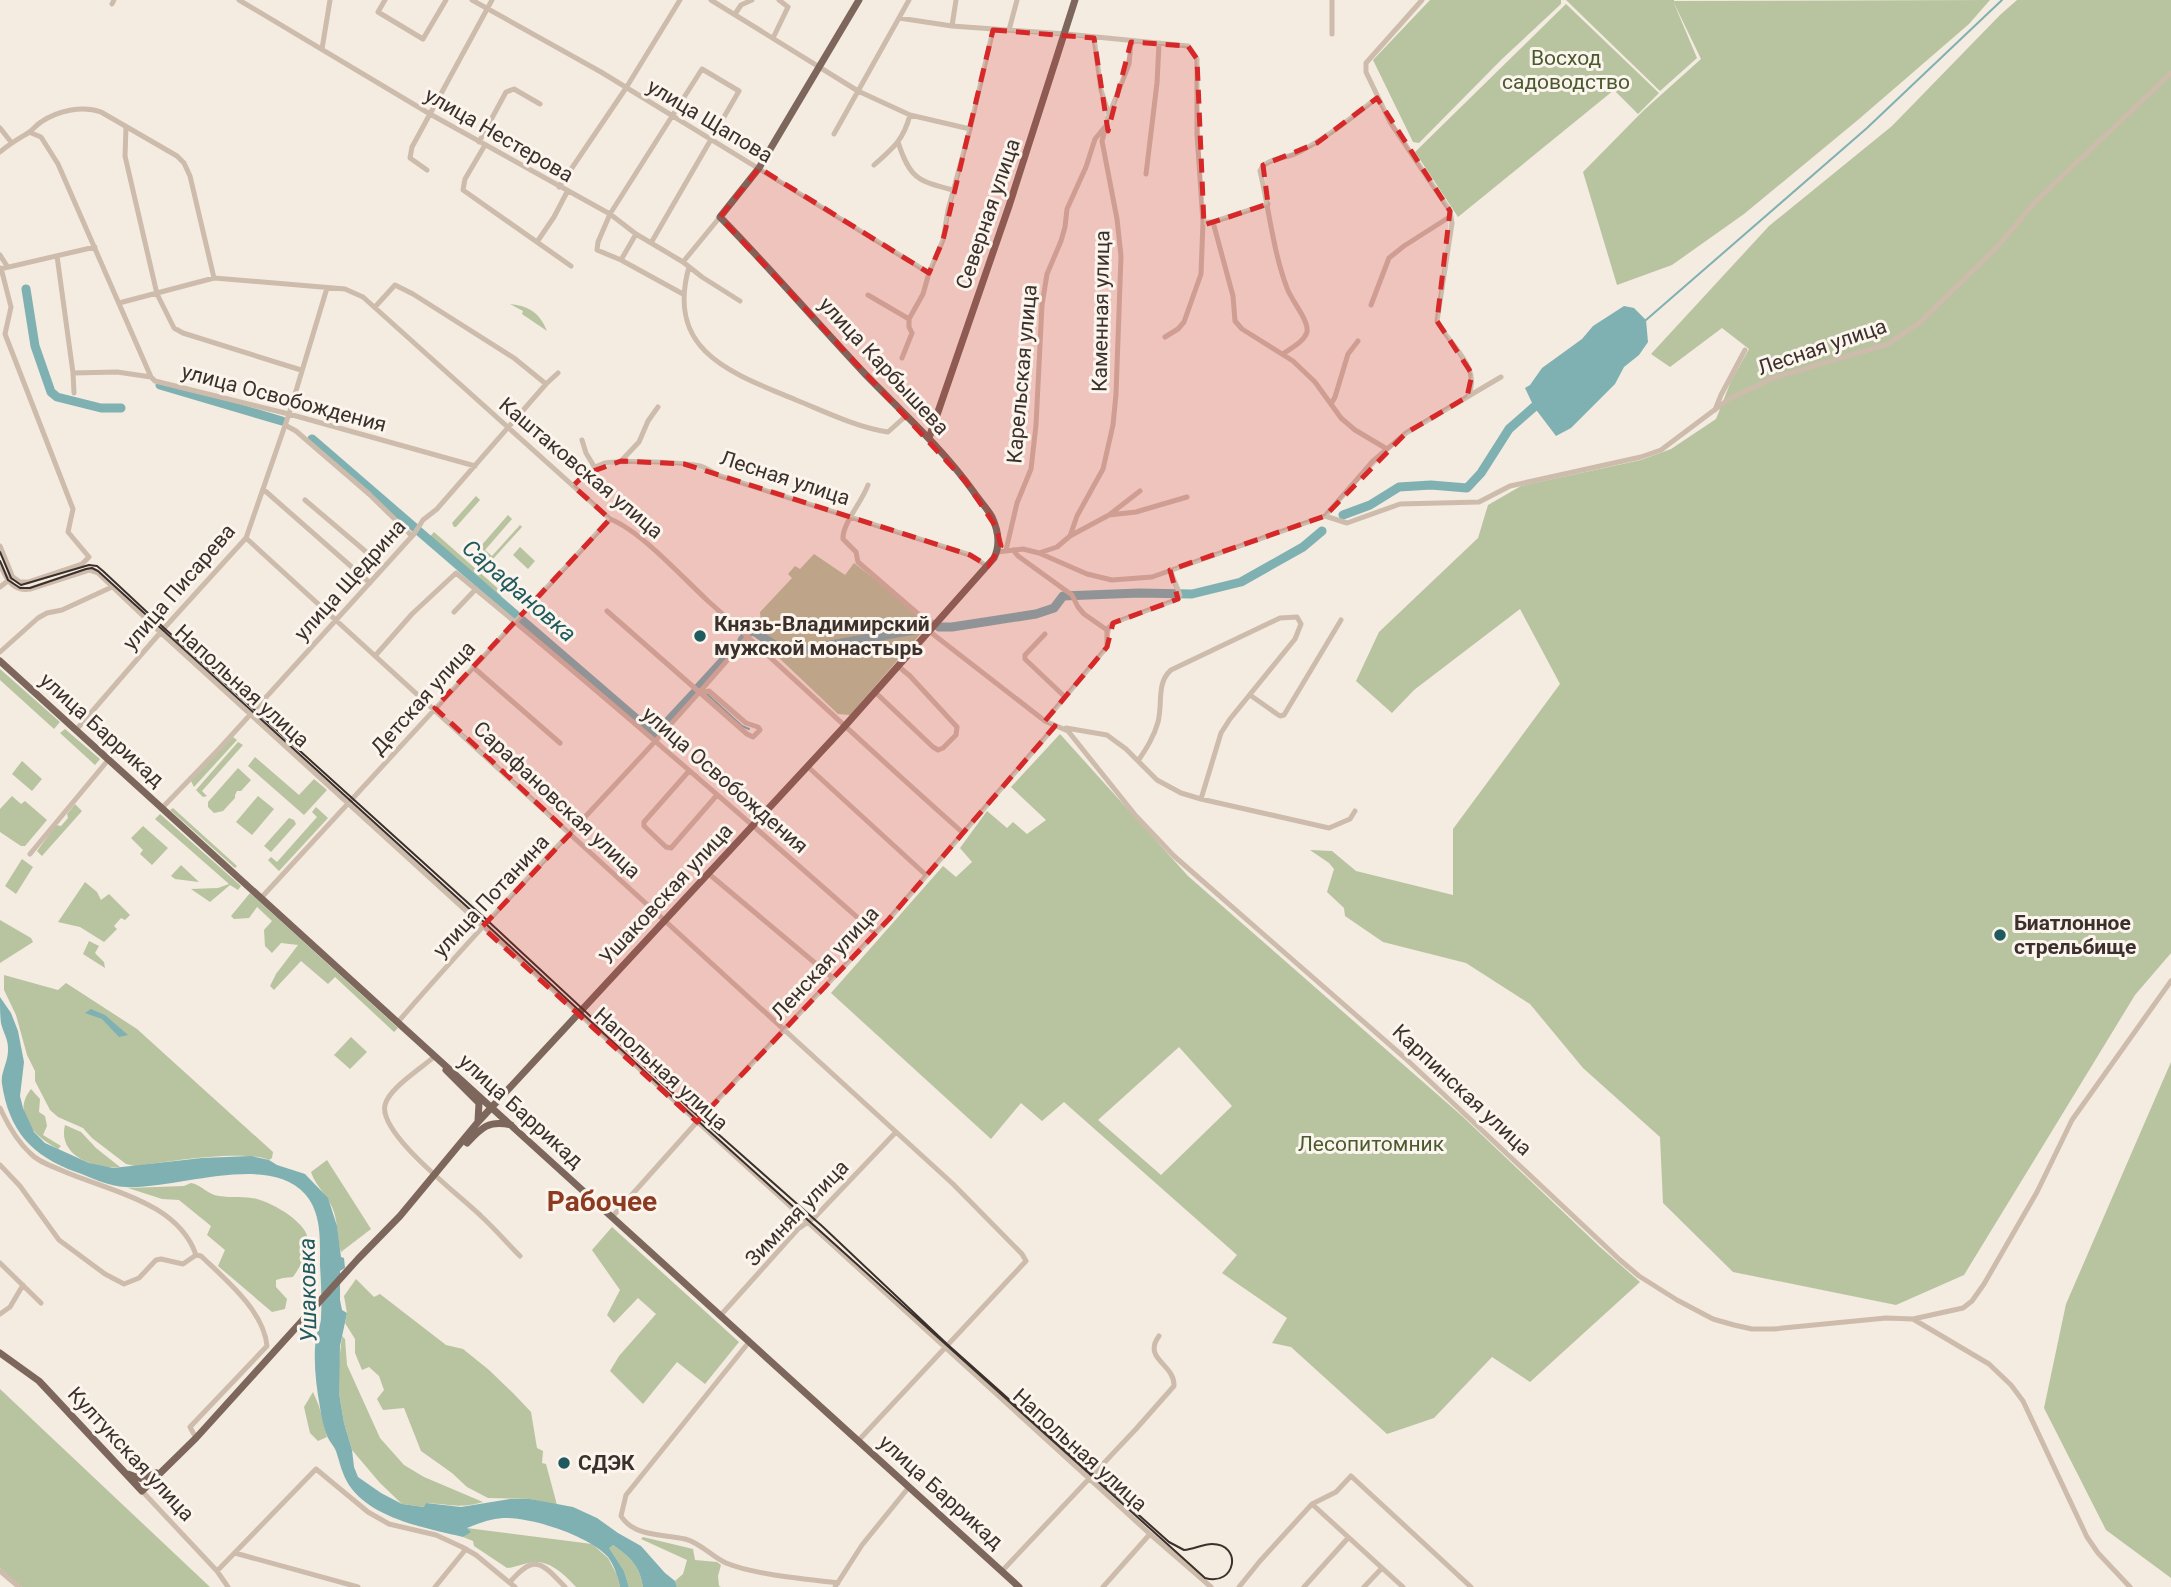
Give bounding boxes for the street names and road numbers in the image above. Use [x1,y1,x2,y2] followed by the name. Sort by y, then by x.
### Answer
[643,74,777,168] street label: улица Щапова
[420,83,578,187] street label: улица Нестерова
[951,136,1025,292] street label: Северная улица
[1088,230,1114,392] street label: Каменная улица
[1002,284,1042,464] street label: Карельская улица
[814,292,954,440] street label: улица Карбышева
[1754,314,1890,380] street label: Лесная улица
[179,359,389,437] street label: улица Освобождения
[494,392,668,544] street label: Каштаковская улица
[717,446,853,510] street label: Лесная улица
[289,515,411,645] street label: улица Щедрина
[118,519,240,655] street label: улица Писарева
[170,620,314,752] street label: Напольная улица
[366,636,480,760] street label: Детская улица
[35,668,169,792] street label: улица Баррикад
[637,702,813,858] street label: улица Освобождения
[469,716,645,884] street label: Сарафановская улица
[595,819,737,969] street label: Ушаковская улица
[428,830,554,962] street label: улица Потанина
[766,901,884,1025] street label: Ленская улица
[589,1003,733,1135] street label: Напольная улица
[1388,1019,1536,1161] street label: Карпинская улица
[454,1049,588,1173] street label: улица Баррикад
[740,1155,854,1271] street label: Зимняя улица
[63,1382,199,1526] street label: Култукская улица
[1008,1384,1152,1516] street label: Напольная улица
[874,1430,1008,1554] street label: улица Баррикад

